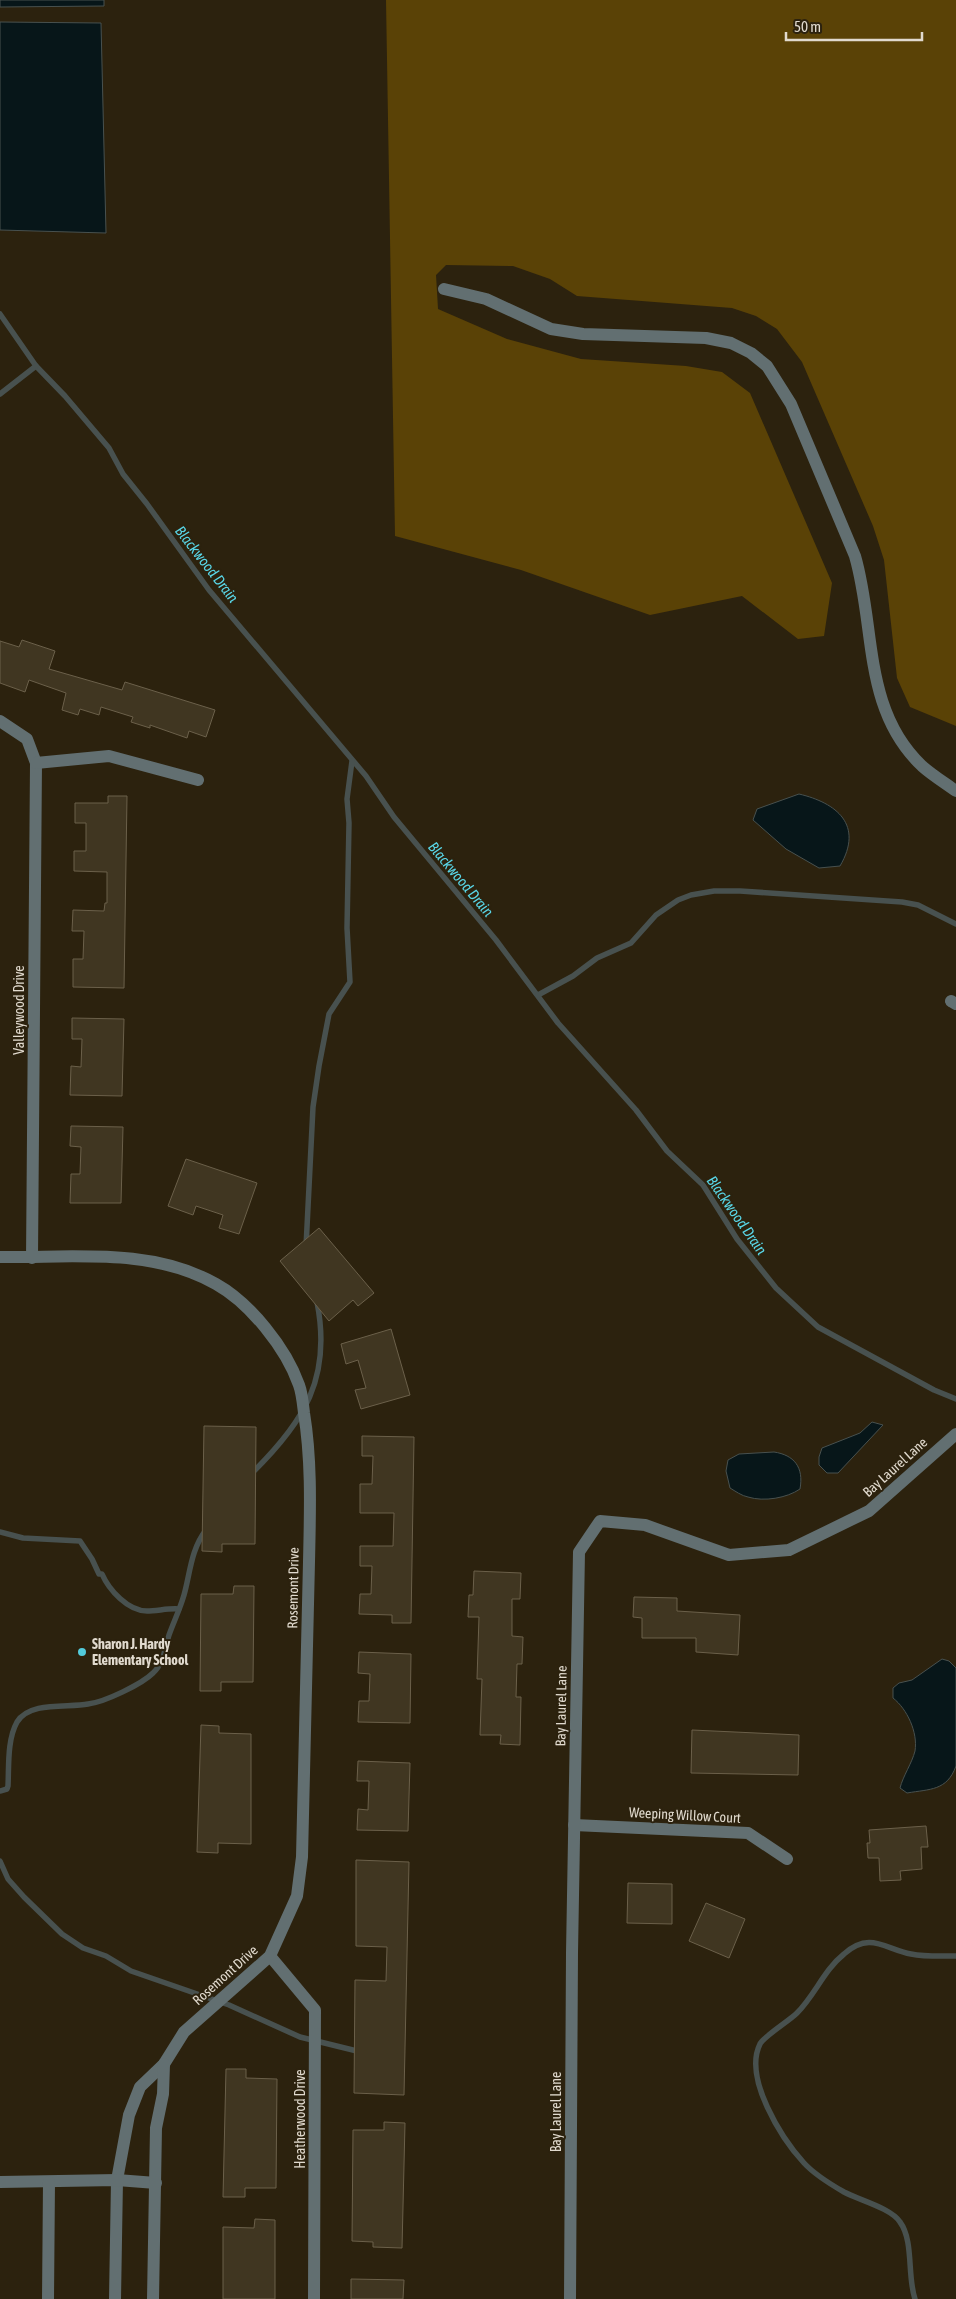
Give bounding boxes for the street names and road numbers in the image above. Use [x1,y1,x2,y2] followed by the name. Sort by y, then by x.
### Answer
[11,965,27,1055] street label: Valleywood Drive
[860,1434,930,1500] street label: Bay Laurel Lane
[284,1547,302,1629] street label: Rosemont Drive
[552,1666,570,1746] street label: Bay Laurel Lane
[629,1804,741,1826] street label: Weeping Willow Court
[189,1942,261,2008] street label: Rosemont Drive
[292,2069,308,2169] street label: Heatherwood Drive
[548,2072,564,2152] street label: Bay Laurel Lane

